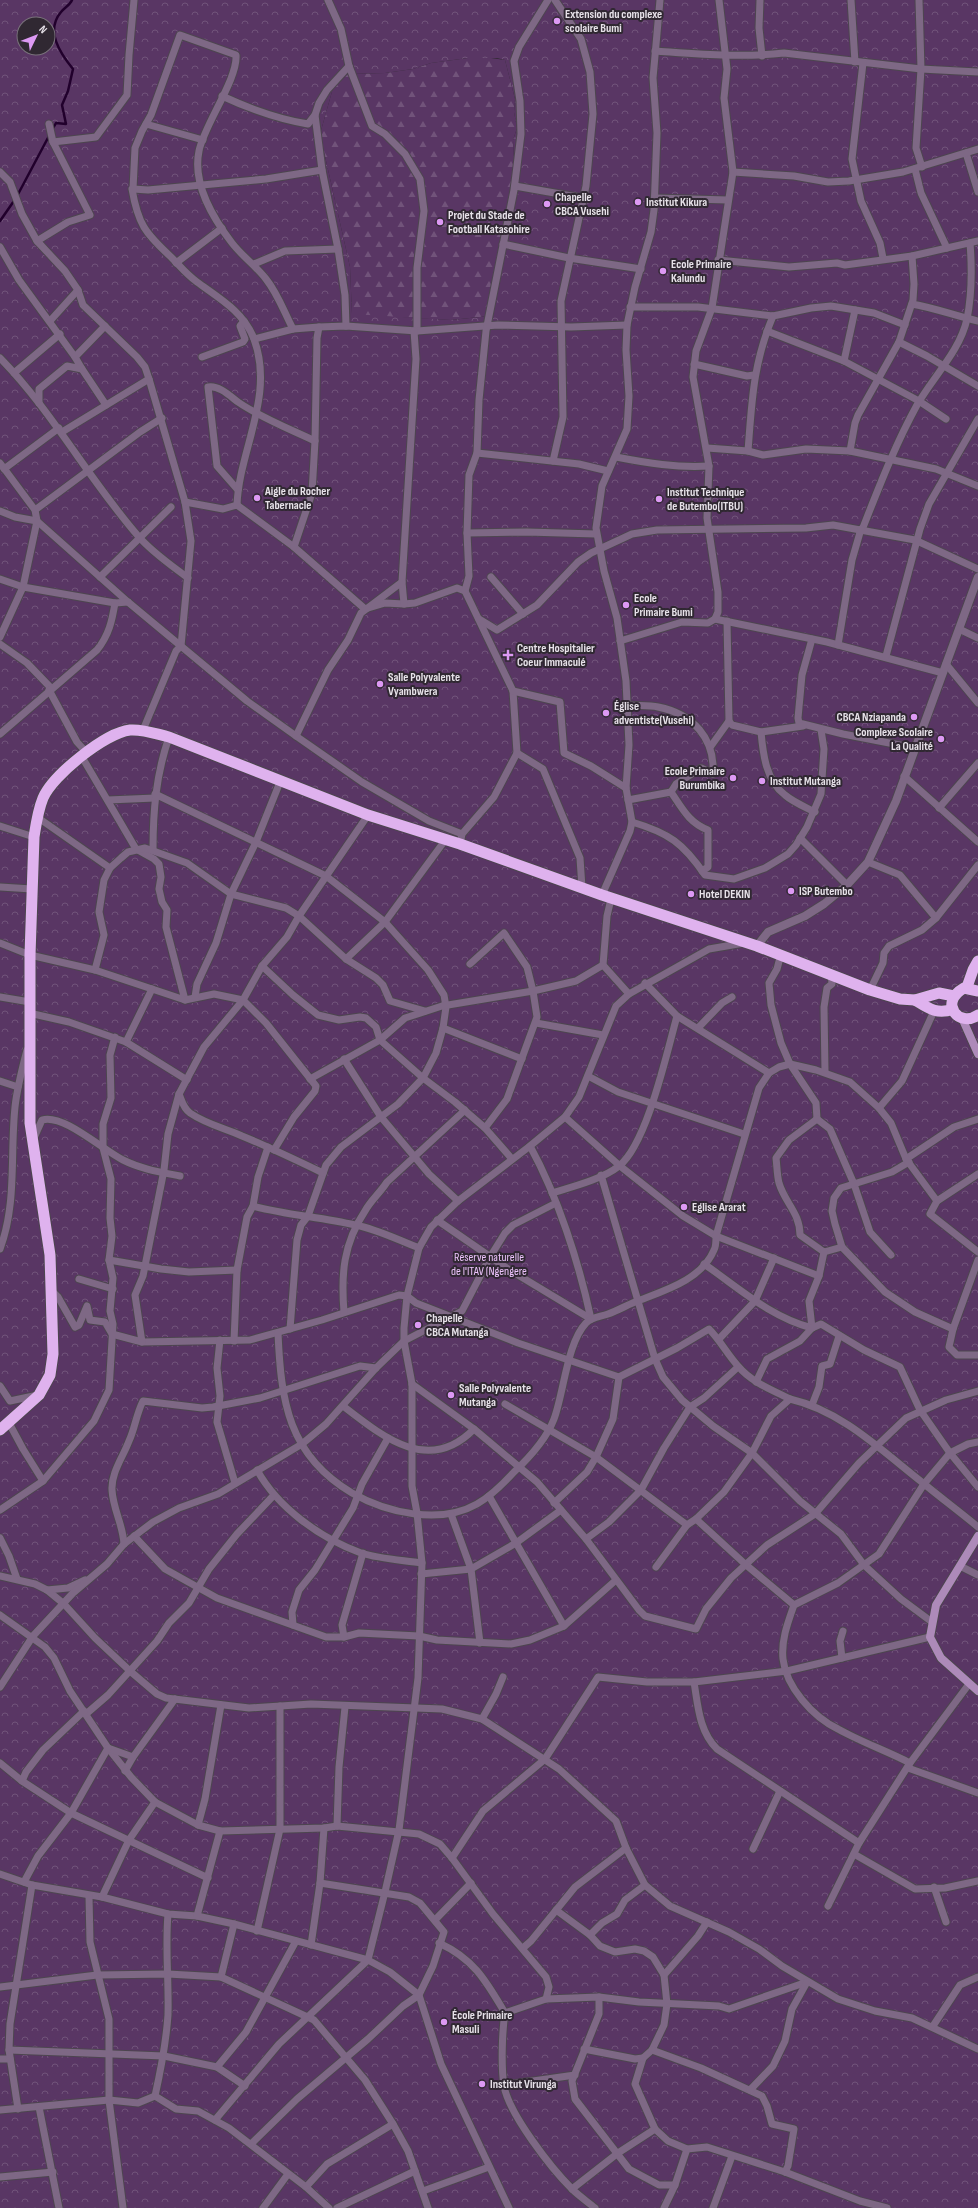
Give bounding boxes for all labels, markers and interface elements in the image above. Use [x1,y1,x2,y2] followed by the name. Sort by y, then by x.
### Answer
[565,7,662,36] place label: Extension du complexe scolaire Bumi
[16,16,56,56] north arrow
[552,16,562,26] marker: Extension du complexe scolaire Bumi
[36,23,50,36] text: N
[555,190,609,219] place label: Chapelle CBCA Vusehi
[646,195,707,210] place label: Institut Kikura
[633,197,643,207] marker: Institut Kikura
[542,199,552,209] marker: Chapelle CBCA Vusehi
[448,208,530,237] place label: Projet du Stade de Football Katasohire
[435,217,445,227] marker: Projet du Stade de Football Katasohire
[671,257,731,286] place label: Ecole Primaire Kalundu
[658,266,668,276] marker: Ecole Primaire Kalundu
[264,484,330,513] place label: Aigle du Rocher Tabernacle
[667,485,744,514] place label: Institut Technique de Butembo(ITBU)
[252,493,262,503] marker: Aigle du Rocher Tabernacle
[654,494,664,504] marker: Institut Technique de Butembo(ITBU)
[634,591,693,620] place label: Ecole Primaire Bumi
[621,600,631,610] marker: Ecole Primaire Bumi
[517,641,595,670] place label: Centre Hospitalier Coeur Immaculé
[502,649,514,661] marker: Centre Hospitalier Coeur Immaculé
[388,670,460,699] place label: Salle Polyvalente Vyambwera
[375,679,385,689] marker: Salle Polyvalente Vyambwera
[614,699,694,728] place label: Église adventiste(Vusehi)
[601,708,611,718] marker: Église adventiste(Vusehi)
[836,710,906,725] place label: CBCA Nziapanda
[909,712,919,722] marker: CBCA Nziapanda
[855,725,933,754] place label: Complexe Scolaire La Qualité
[936,734,946,744] marker: Complexe Scolaire La Qualité
[665,764,725,793] place label: Ecole Primaire Burumbika
[728,773,738,783] marker: Ecole Primaire Burumbika
[770,774,841,789] place label: Institut Mutanga
[757,776,767,786] marker: Institut Mutanga
[799,884,853,899] place label: ISP Butembo
[786,886,796,896] marker: ISP Butembo
[699,887,750,902] place label: Hotel DEKIN
[686,889,696,899] marker: Hotel DEKIN
[692,1200,746,1215] place label: Eglise Ararat
[679,1202,689,1212] marker: Eglise Ararat
[451,1250,527,1279] park label: Réserve naturelle de l'ITAV (Ngengere
[426,1311,489,1340] place label: Chapelle CBCA Mutanga
[413,1320,423,1330] marker: Chapelle CBCA Mutanga
[459,1381,531,1410] place label: Salle Polyvalente Mutanga
[446,1390,456,1400] marker: Salle Polyvalente Mutanga
[452,2008,512,2037] place label: École Primaire Masuli
[439,2017,449,2027] marker: École Primaire Masuli
[490,2077,557,2092] place label: Institut Virunga
[477,2079,487,2089] marker: Institut Virunga

